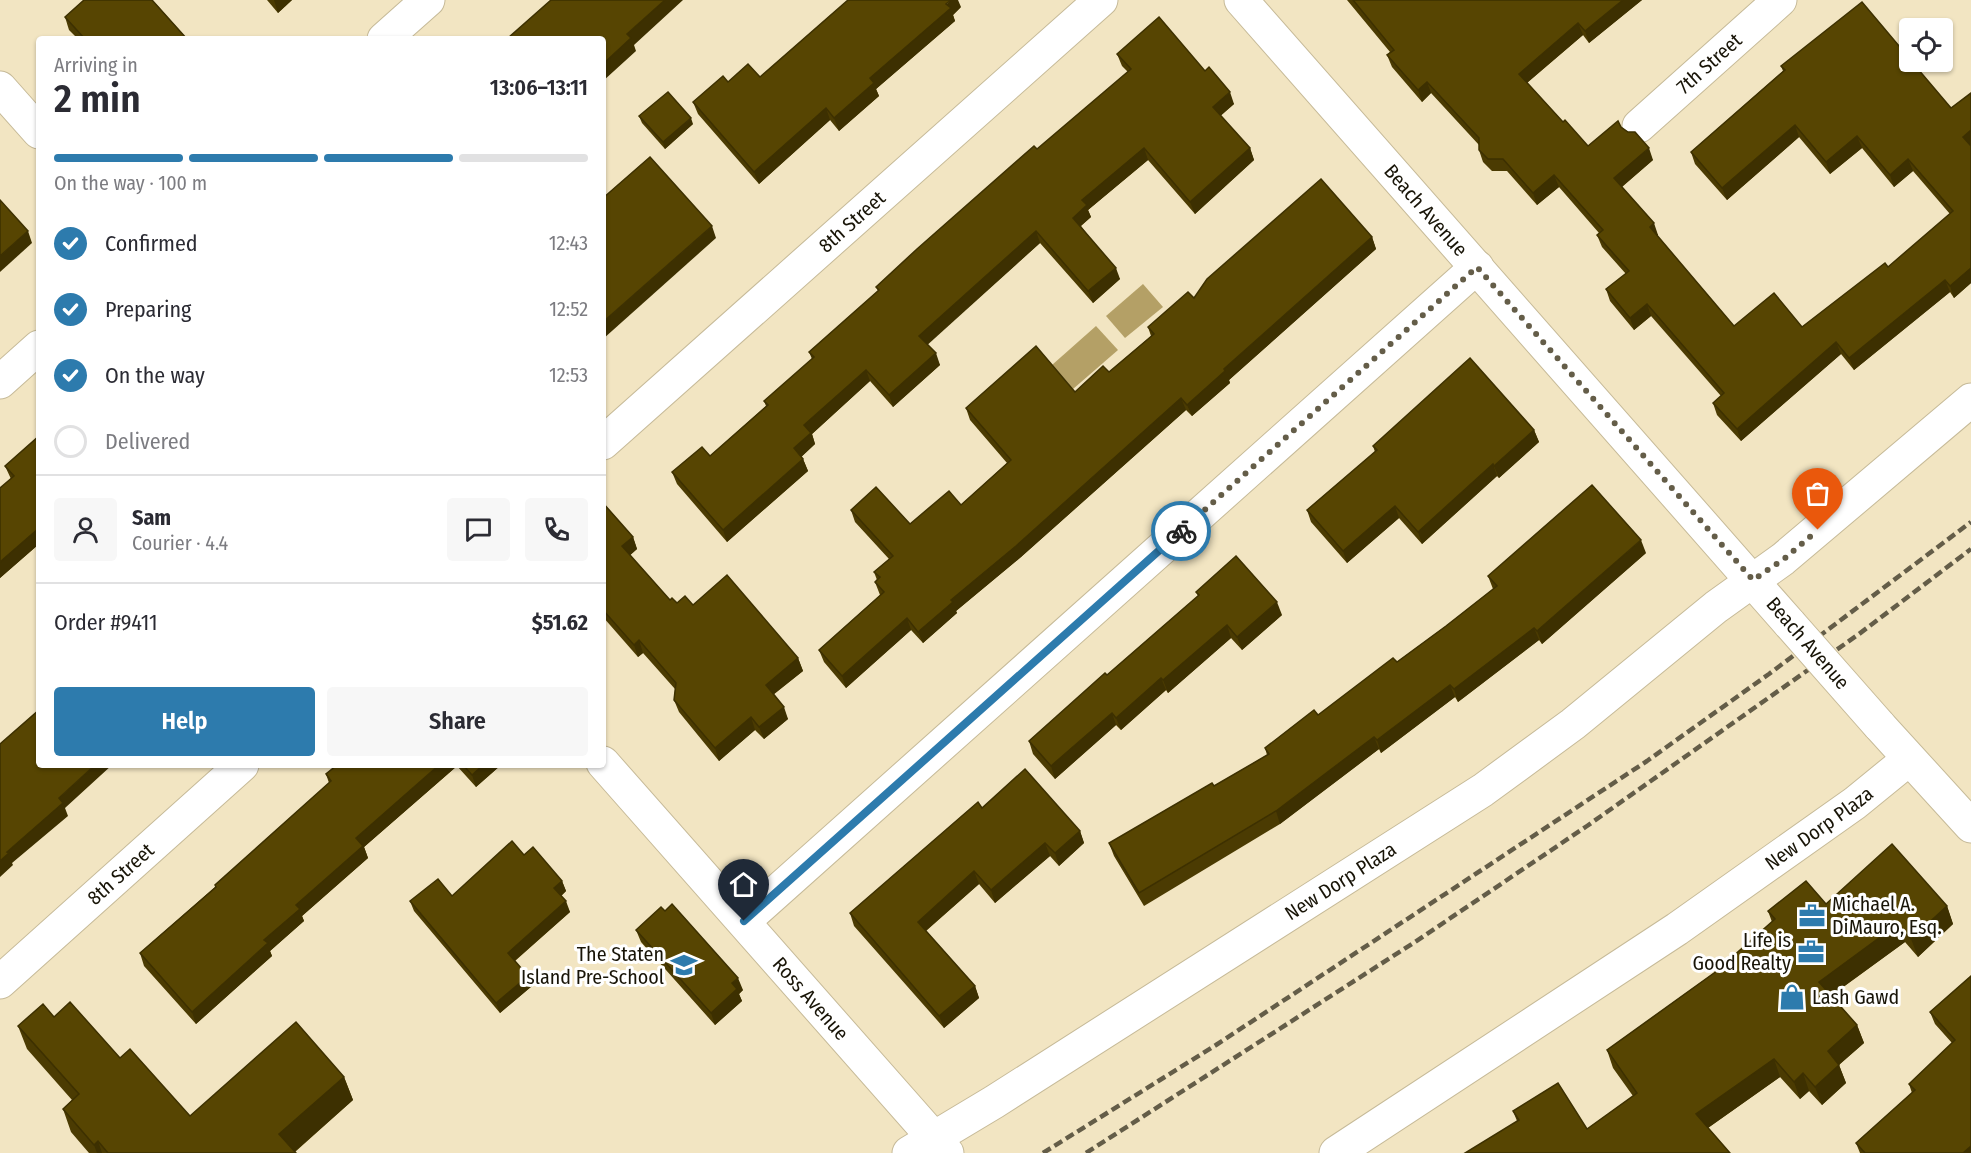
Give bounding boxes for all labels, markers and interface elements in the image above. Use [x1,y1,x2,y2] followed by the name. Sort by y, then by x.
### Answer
[1899,18,1953,72] map controls
[1899,18,1953,72] button: locate
[1672,28,1747,99] street label: 7th Street
[54,53,138,77] text: Arriving in
[490,74,588,101] text: 13:06–13:11
[54,76,141,122] text: 2 min
[1379,159,1473,261] street label: Beach Avenue
[54,171,207,195] text: On the way · 100 m
[814,185,890,258] street label: 8th Street
[54,227,87,260] icon: check
[105,230,198,257] text: Confirmed
[549,231,588,255] text: 12:43
[54,293,87,326] icon: check
[105,296,191,323] text: Preparing
[549,297,588,321] text: 12:52
[54,359,87,392] icon: check
[105,362,205,389] text: On the way
[549,363,588,387] text: 12:53
[105,428,190,455] text: Delivered
[1792,468,1843,530] pin
[1801,477,1834,510] icon: bag
[54,498,117,561] button: person
[447,498,510,561] button: chat
[525,498,588,561] button: phone
[1151,501,1211,561] courier
[132,504,171,531] text: Sam
[1165,515,1198,548] icon: bike
[132,531,228,555] text: Courier · 4.4
[1761,592,1855,694] street label: Beach Avenue
[54,609,158,636] text: Order #9411
[532,609,588,636] text: $51.62
[54,687,315,756] button: Help
[327,687,588,756] button: Share
[1760,781,1878,875] street label: New Dorp Plaza
[1280,837,1400,925] street label: New Dorp Plaza
[82,838,159,910] street label: 8th Street
[718,859,769,921] pin
[727,868,760,901] icon: home
[1832,892,1942,939] place label: Michael A. DiMauro, Esq.
[1797,901,1827,931] office icon: Michael A. DiMauro, Esq.
[1693,928,1791,975] place label: Life is Good Realty
[1796,937,1826,967] office icon: Life is Good Realty
[521,942,664,989] place label: The Staten Island Pre-School
[669,950,699,980] school or university icon: The Staten Island Pre-School
[768,952,854,1045] street label: Ross Avenue
[1777,982,1807,1012] shop icon: Lash Gawd
[1812,985,1899,1009] place label: Lash Gawd

